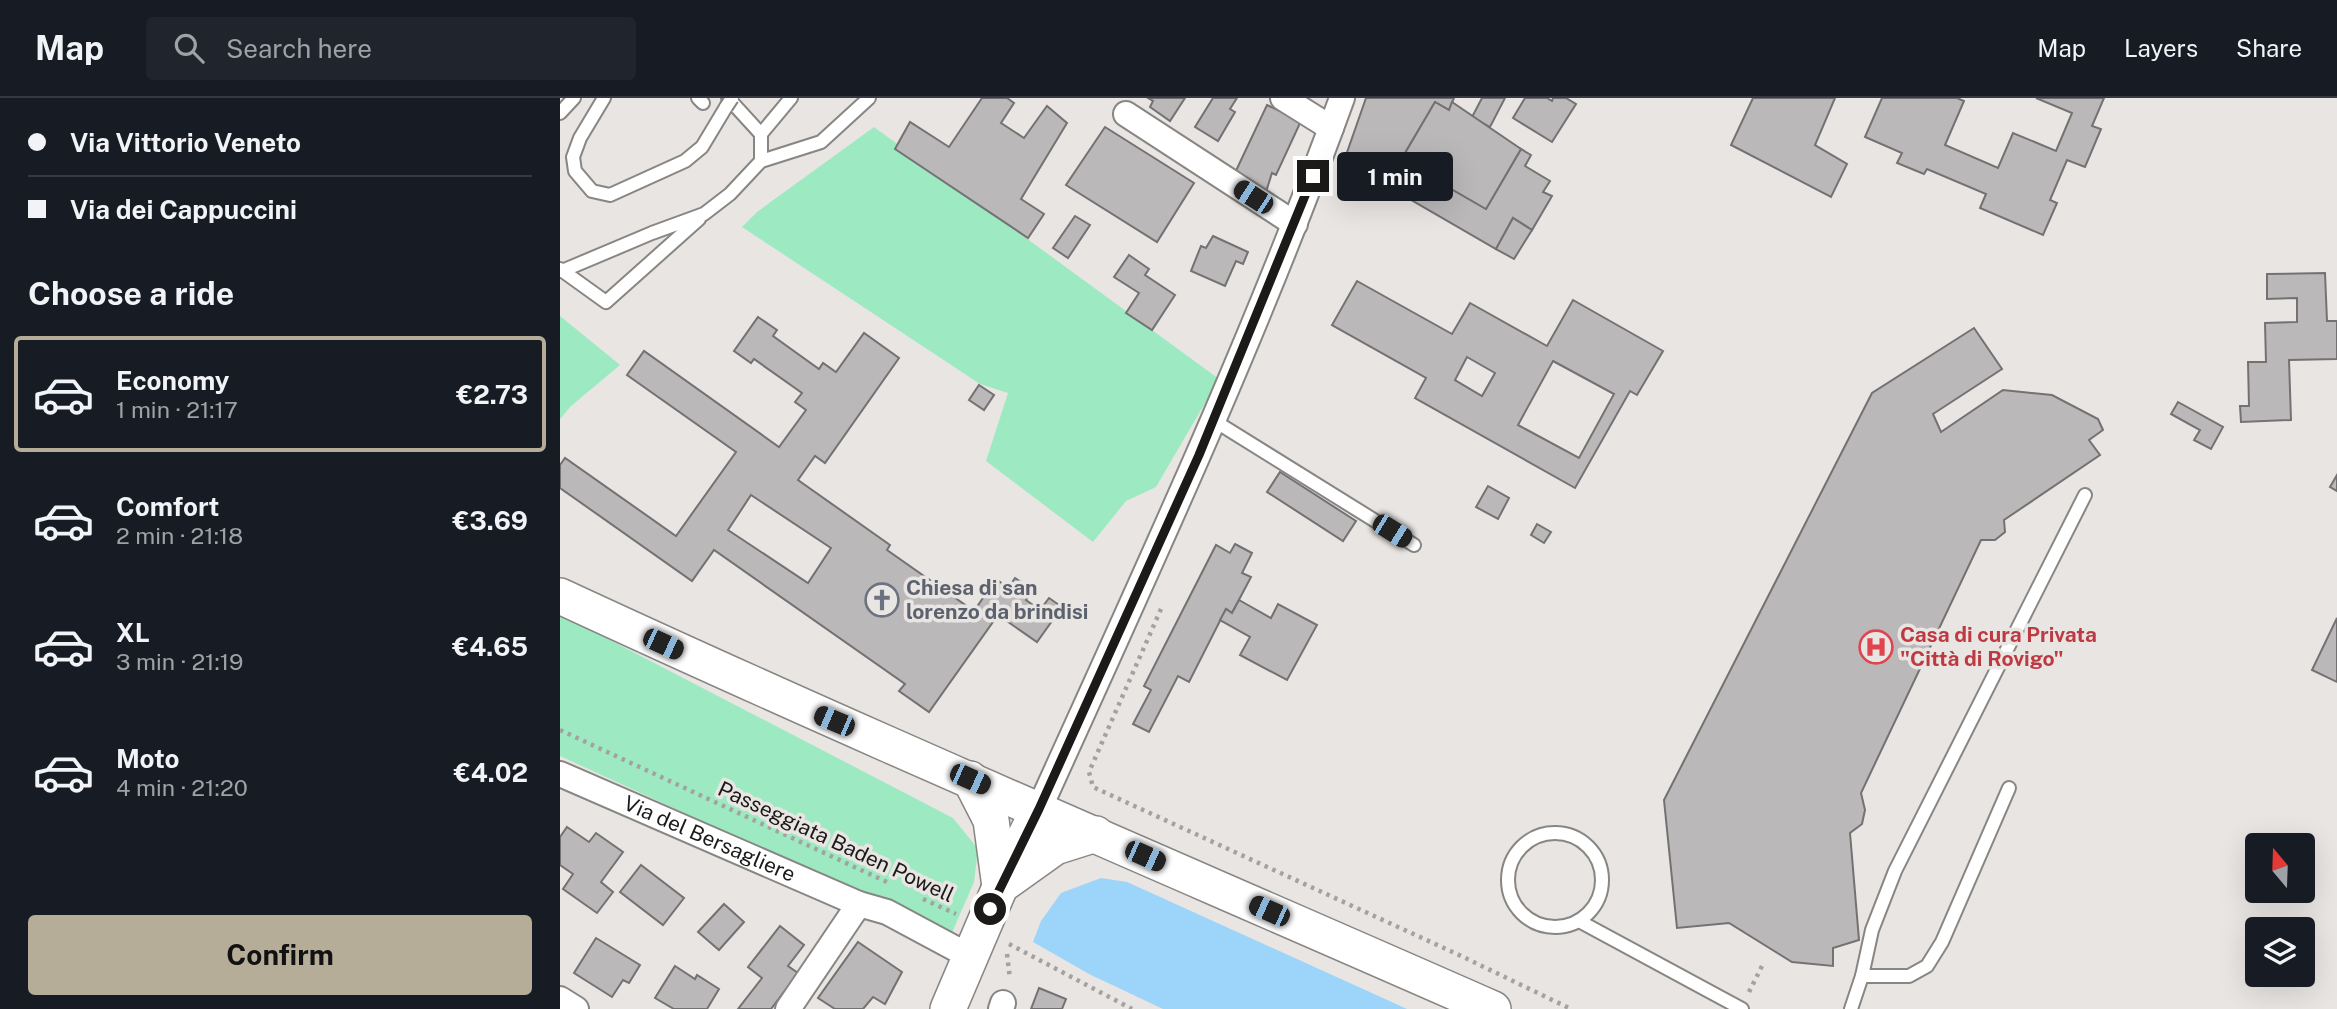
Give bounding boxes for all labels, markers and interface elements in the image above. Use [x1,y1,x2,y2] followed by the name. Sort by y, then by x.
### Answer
[146,17,636,80] search box
[35,29,104,67] text: Map
[170,29,208,67] icon: search
[226,33,372,64] text: Search here
[2037,34,2086,62] text: Map
[2124,34,2198,62] text: Layers
[2236,34,2302,62] text: Share
[70,127,301,158] text: Via Vittorio Veneto
[1338,152,1453,200] callout: 1 min
[1297,160,1329,192] route end
[1367,163,1423,190] text: 1 min
[1230,177,1277,217] car
[70,194,297,225] text: Via dei Cappuccini
[28,275,234,312] text: Choose a ride
[32,363,95,426] icon: car
[116,365,229,396] text: Economy
[456,379,528,410] text: €2.73
[116,396,238,423] text: 1 min · 21:17
[32,489,95,552] icon: car
[116,491,219,522] text: Comfort
[453,505,528,536] text: €3.69
[1369,511,1416,551] car
[116,522,243,549] text: 2 min · 21:18
[906,575,1088,624] place label: Chiesa di san lorenzo da brindisi
[863,581,901,619] church icon: Chiesa di san lorenzo da brindisi
[32,615,95,678] icon: car
[116,617,150,648] text: XL
[1900,622,2097,671] place label: Casa di cura Privata "Città di Rovigo"
[640,626,687,662] car
[1857,628,1895,666] hospital icon: Casa di cura Privata "Città di Rovigo"
[452,631,528,662] text: €4.65
[116,648,243,675] text: 3 min · 21:19
[811,703,858,739] car
[32,741,95,804] icon: car
[116,743,179,774] text: Moto
[454,757,528,788] text: €4.02
[947,761,994,797] car
[116,774,248,801] text: 4 min · 21:20
[714,776,958,907] street label: Passeggiata Baden Powell
[620,790,799,887] street label: Via del Bersagliere
[2245,833,2315,903] north arrow
[2245,833,2315,987] map controls
[1122,838,1169,874] car
[974,893,1006,925] route start
[1246,893,1293,929] car
[28,915,532,995] button: Confirm
[2245,917,2315,987] button: layers

